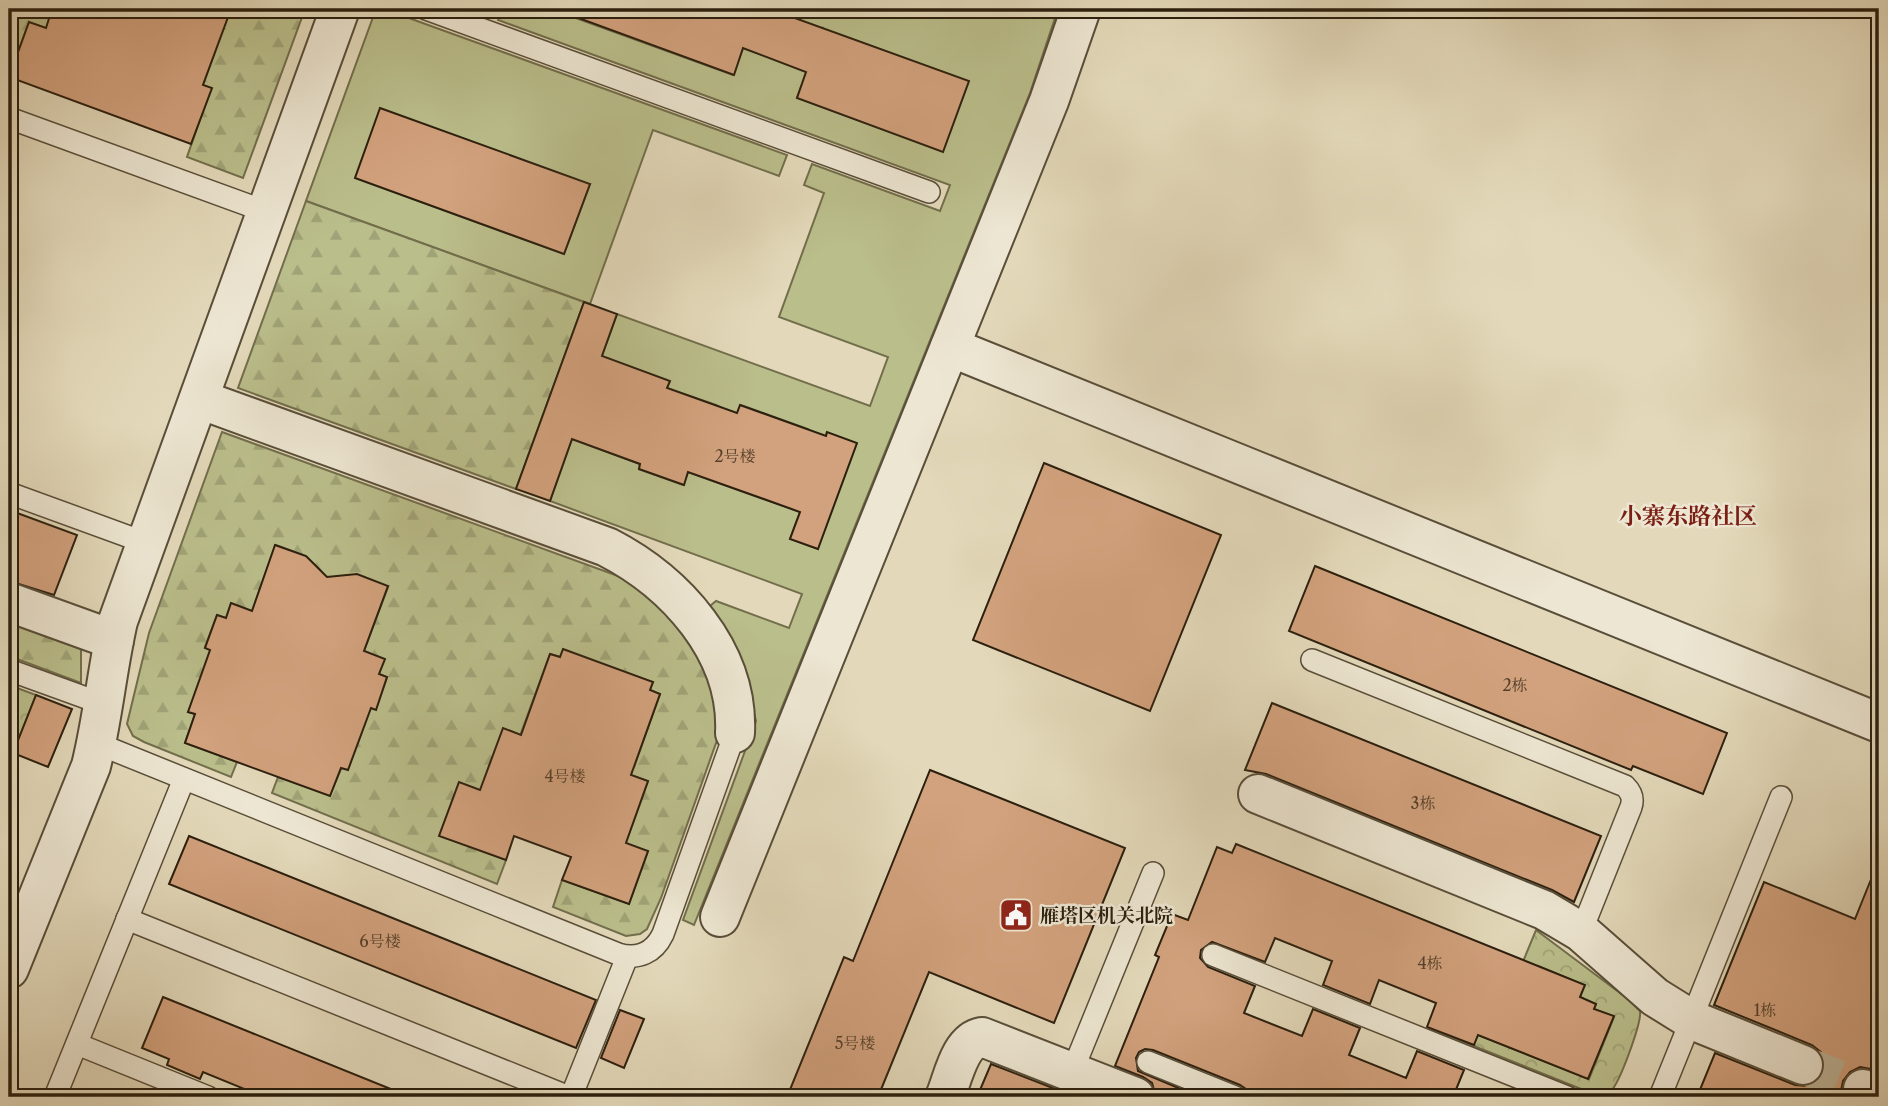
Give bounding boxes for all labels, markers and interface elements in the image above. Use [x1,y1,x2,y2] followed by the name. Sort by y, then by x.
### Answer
[714,446,756,466] house number: 2号楼
[1619,502,1757,530] district label: 小寨东路社区
[1502,675,1528,695] house number: 2栋
[544,766,586,786] house number: 4号楼
[1411,793,1435,813] house number: 3栋
[997,896,1035,934] public building icon: 雁塔区机关北院
[1040,904,1173,927] place label: 雁塔区机关北院
[359,931,401,951] house number: 6号楼
[1417,953,1443,973] house number: 4栋
[1754,1000,1776,1020] house number: 1栋
[835,1033,875,1053] house number: 5号楼

